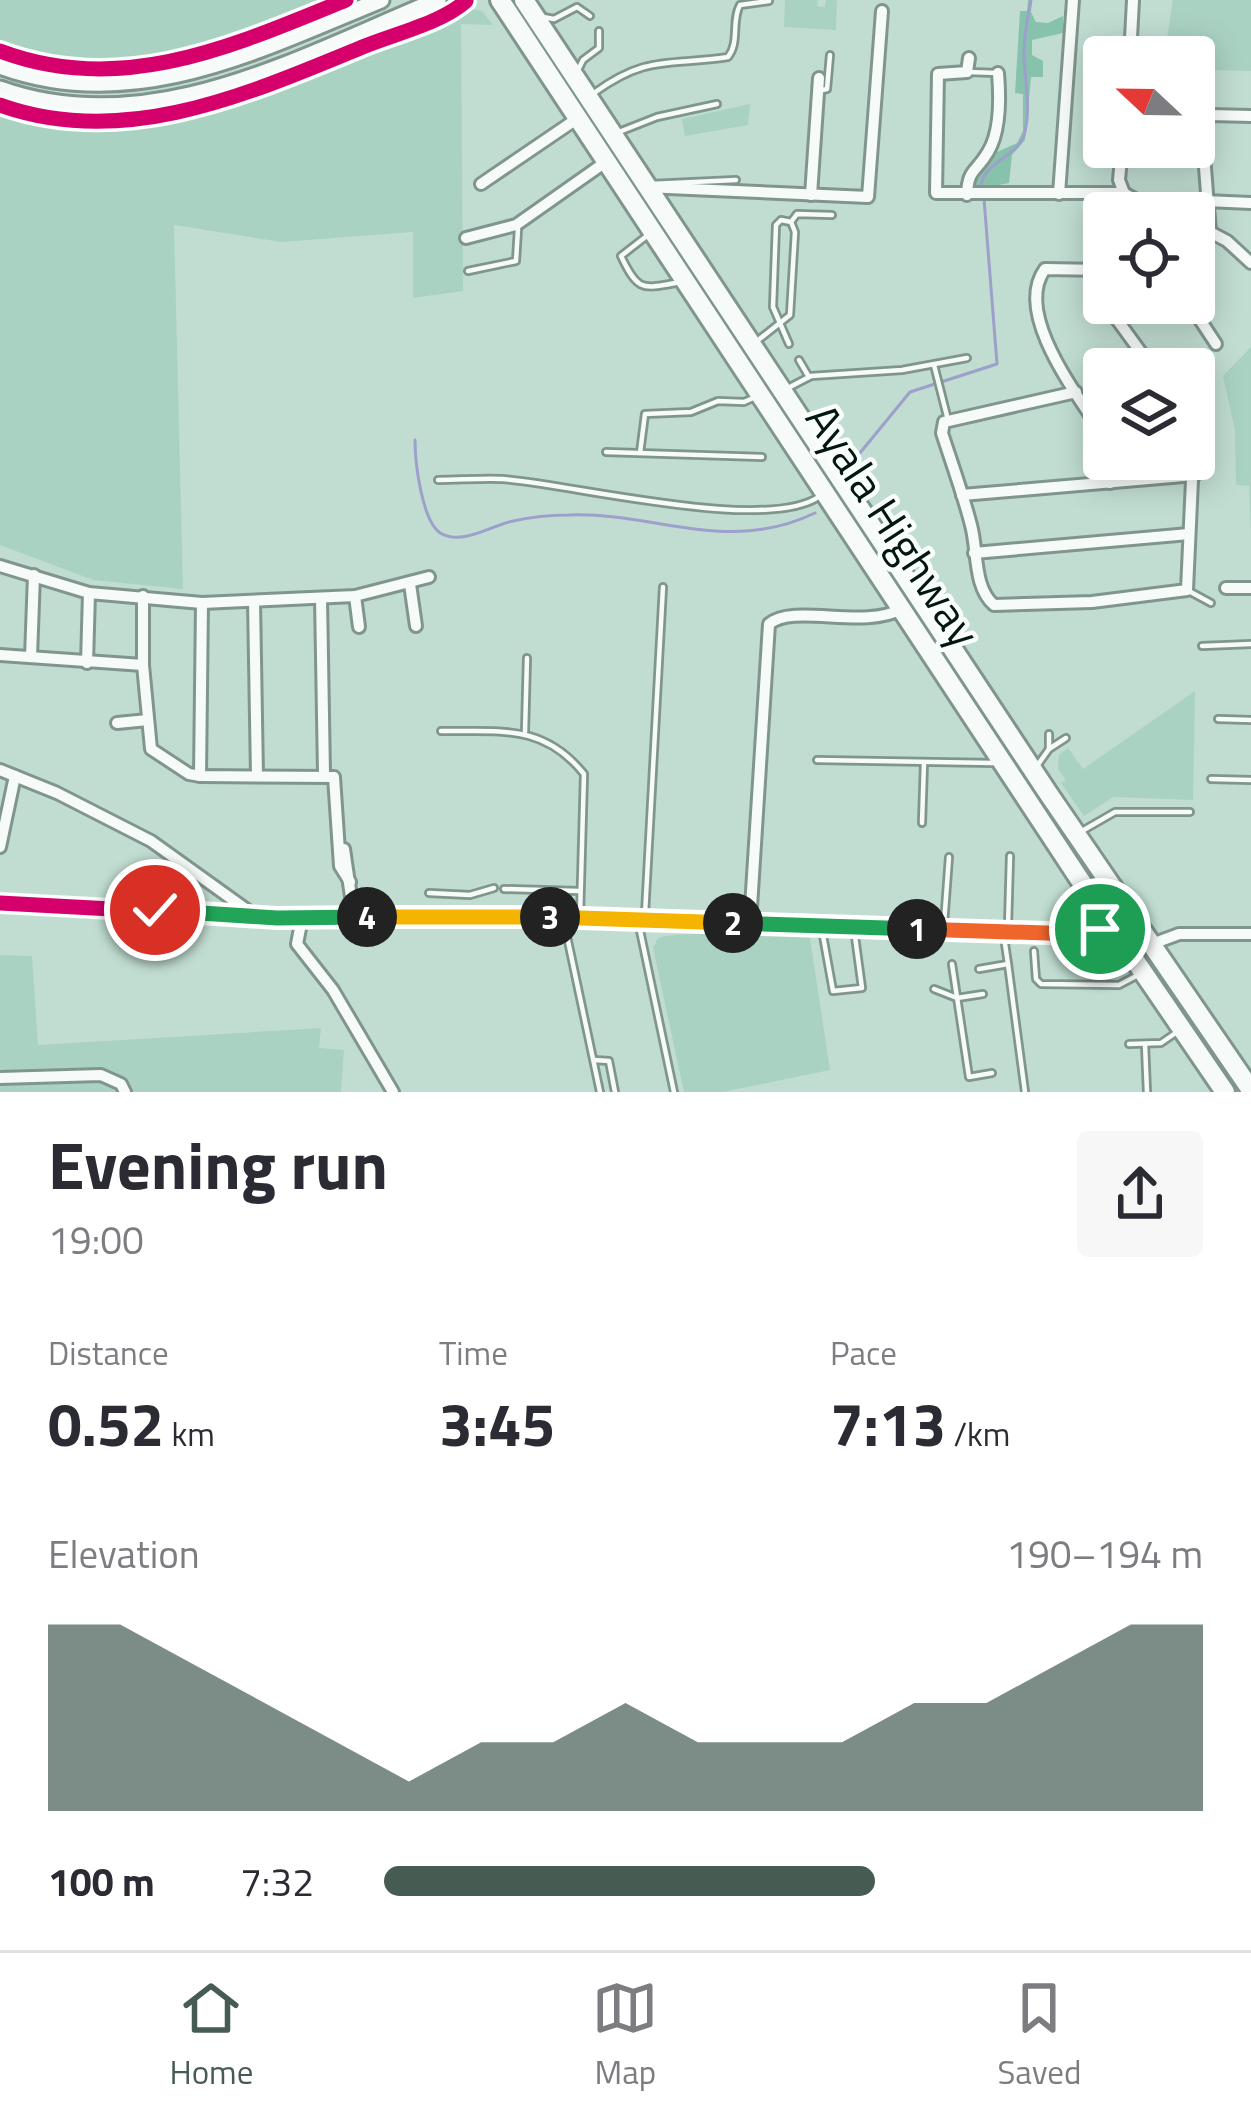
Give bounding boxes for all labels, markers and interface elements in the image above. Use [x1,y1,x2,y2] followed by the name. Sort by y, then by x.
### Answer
[1083,36,1215,168] north arrow
[1083,36,1215,480] map controls
[1083,192,1215,324] button: locate
[1083,348,1215,480] button: layers
[790,390,998,660] street label: Ayala Highway
[104,859,206,961] pin
[122,877,188,943] icon: check
[1049,878,1151,980] pin
[337,887,397,947] pin: 4
[520,887,580,947] pin: 3
[358,892,376,942] text: 4
[541,892,559,942] text: 3
[703,893,763,953] pin: 2
[1067,896,1133,962] icon: arrive
[724,898,742,948] text: 2
[887,899,947,959] pin: 1
[908,904,926,954] text: 1
[48,1114,388,1215] text: Evening run
[1077,1131,1203,1257] button: share
[48,1210,144,1269] text: 19:00
[48,1328,169,1378] text: Distance
[439,1328,508,1378] text: Time
[830,1328,897,1378] text: Pace
[48,1378,164,1469] text: 0.52
[439,1378,555,1469] text: 3:45
[830,1378,946,1469] text: 7:13
[164,1409,215,1459] text: km
[946,1409,1010,1459] text: /km
[48,1524,200,1583] text: Elevation
[1006,1524,1203,1583] text: 190–194 m
[48,1852,155,1911] text: 100 m
[240,1852,314,1911] text: 7:32
[170,1975,253,2097] tab: Home
[592,1975,658,2097] tab: Map
[997,1975,1081,2097] tab: Saved

